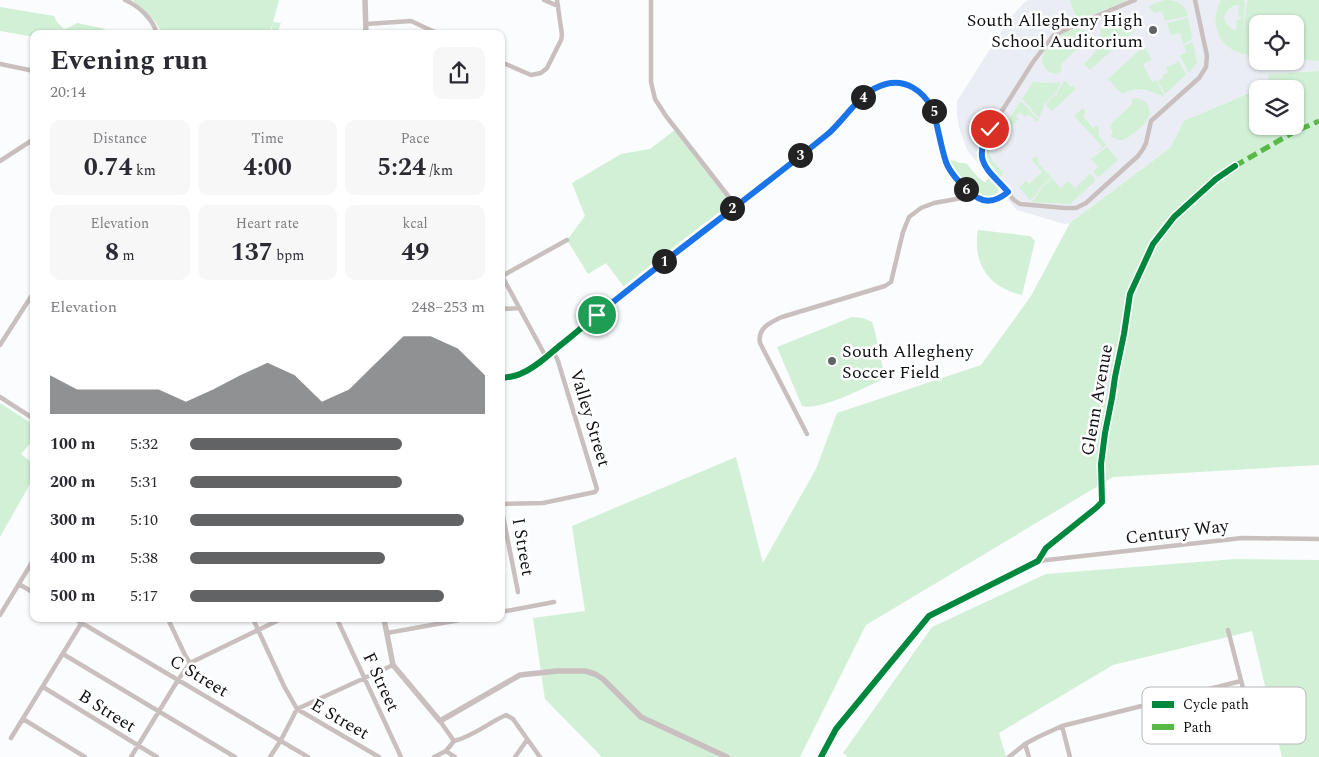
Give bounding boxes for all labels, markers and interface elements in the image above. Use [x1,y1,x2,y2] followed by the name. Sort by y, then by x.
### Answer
[967,7,1143,55] place label: South Allegheny High School Auditorium
[1249,15,1304,135] map controls
[1249,15,1304,70] button: locate
[1147,24,1159,36] marker: South Allegheny High School Auditorium
[50,39,208,82] text: Evening run
[433,47,485,99] button: share
[50,80,86,104] text: 20:14
[1249,80,1304,135] button: layers
[850,84,876,110] pin: 4
[860,87,867,108] text: 4
[922,98,946,124] pin: 5
[931,101,938,122] text: 5
[969,108,1011,150] pin
[976,115,1004,143] icon: check
[93,128,147,149] text: Distance
[251,128,284,149] text: Time
[401,128,430,149] text: Pace
[788,142,812,168] pin: 3
[797,145,804,166] text: 3
[84,149,133,187] text: 0.74
[243,149,292,187] text: 4:00
[377,149,426,187] text: 5:24
[133,160,156,181] text: km
[426,160,453,181] text: /km
[954,176,978,202] pin: 6
[963,179,970,200] text: 6
[720,196,744,220] pin: 2
[729,198,736,219] text: 2
[91,213,149,234] text: Elevation
[236,213,299,234] text: Heart rate
[403,213,428,234] text: kcal
[105,234,119,272] text: 8
[231,234,273,272] text: 137
[401,234,429,272] text: 49
[119,245,135,266] text: m
[273,245,304,266] text: bpm
[652,248,676,274] pin: 1
[661,251,668,272] text: 1
[576,294,618,336] pin
[50,295,117,319] text: Elevation
[411,295,485,319] text: 248–253 m
[583,301,611,329] icon: arrive
[842,338,975,386] place label: South Allegheny Soccer Field
[1074,342,1120,458] street label: Glenn Avenue
[826,355,838,367] marker: South Allegheny Soccer Field
[562,366,618,470] street label: Valley Street
[50,432,95,456] text: 100 m
[130,432,158,456] text: 5:32
[50,470,95,494] text: 200 m
[130,470,158,494] text: 5:31
[50,508,95,532] text: 300 m
[130,508,158,532] text: 5:10
[1124,512,1231,552] street label: Century Way
[505,516,541,578] street label: I Street
[50,546,95,570] text: 400 m
[130,546,158,570] text: 5:38
[50,584,95,608] text: 500 m
[130,584,158,608] text: 5:17
[164,648,234,704] street label: C Street
[355,648,407,716] street label: F Street
[73,683,141,739] street label: B Street
[1142,687,1306,744] legend
[306,691,374,747] street label: E Street
[1183,694,1249,715] text: Cycle path
[1183,717,1212,738] text: Path

